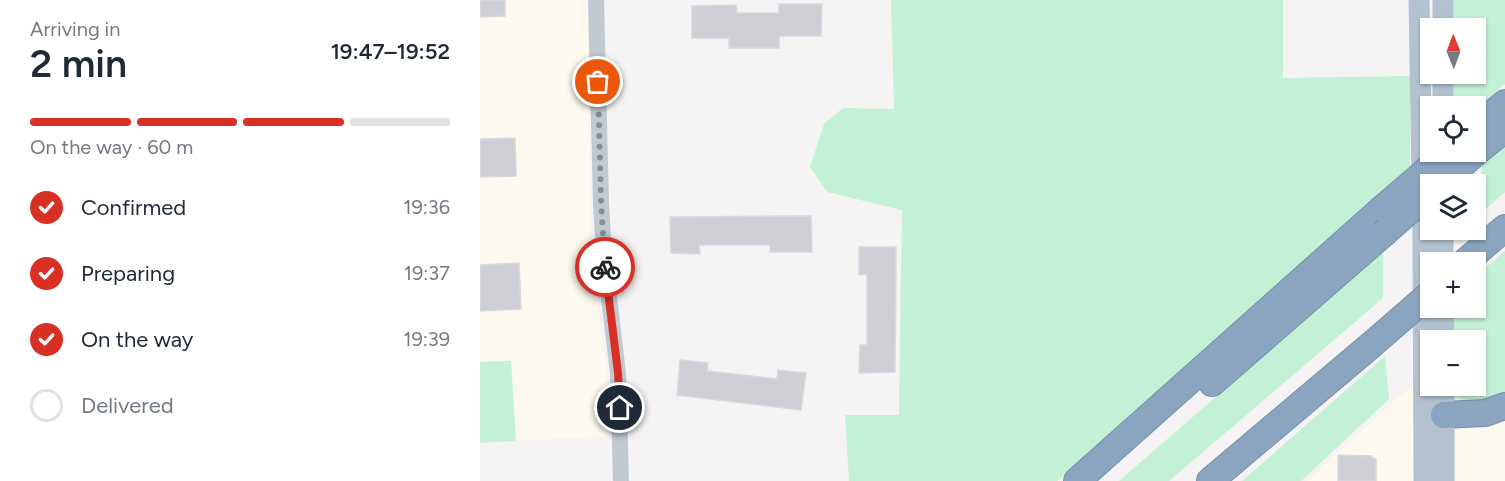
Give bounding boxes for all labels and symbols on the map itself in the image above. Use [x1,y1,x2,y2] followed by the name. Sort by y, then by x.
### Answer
[1420,18,1486,84] north arrow
[572,56,623,107] pin
[575,237,635,297] courier
[594,382,645,433] pin

